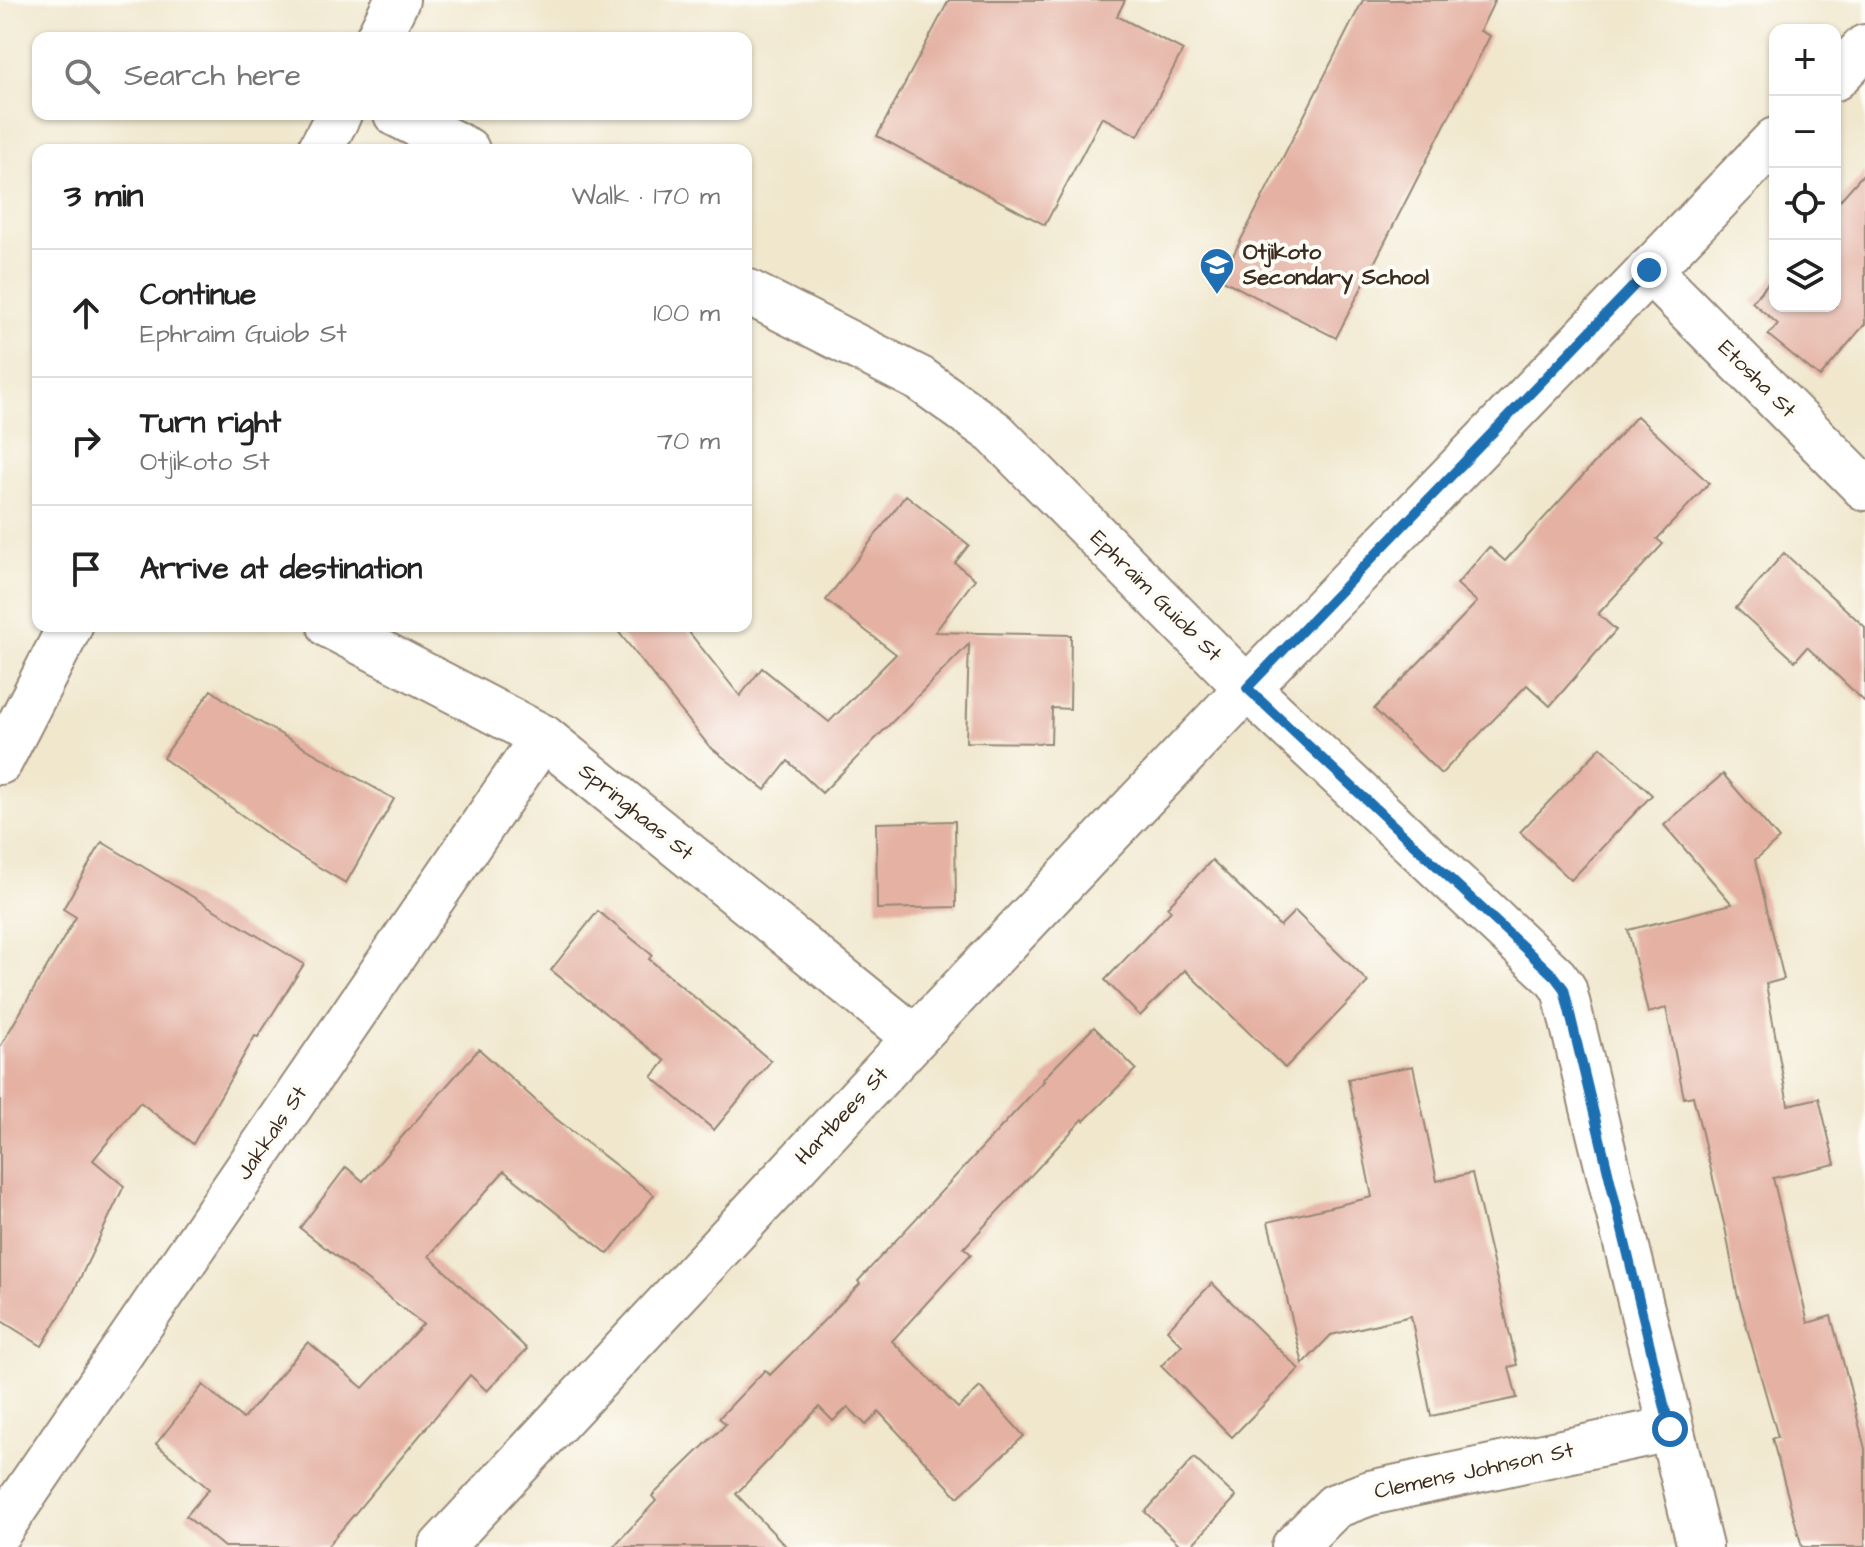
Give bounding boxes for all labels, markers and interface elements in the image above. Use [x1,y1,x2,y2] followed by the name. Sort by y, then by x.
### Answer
[1769,24,1841,312] map controls
[1769,24,1841,96] button: +
[32,32,752,120] search box
[60,54,104,98] icon: search
[124,55,301,97] text: Search here
[1769,96,1841,168] button: −
[1769,168,1841,240] button: locate
[64,172,144,220] text: 3 min
[571,178,720,214] text: Walk · 170 m
[1242,237,1430,295] place label: Otjikoto Secondary School
[1769,240,1841,312] button: layers
[1198,246,1236,296] school or university icon: Otjikoto Secondary School
[1631,252,1667,288] route end
[140,274,256,316] text: Continue
[64,291,108,335] icon: ahead
[653,295,720,331] text: 100 m
[140,316,347,352] text: Ephraim Guiob St
[1711,333,1803,425] street label: Etosha St
[140,402,281,444] text: Turn right
[64,419,108,463] icon: right
[657,423,720,459] text: 70 m
[140,444,270,480] text: Otjikoto St
[1083,523,1229,669] street label: Ephraim Guiob St
[64,547,108,591] icon: arrive
[140,548,422,590] text: Arrive at destination
[571,756,700,869] street label: Springhaas St
[788,1060,896,1172] street label: Hartbees St
[229,1080,315,1186] street label: Jakkals St
[1652,1411,1688,1447] route start
[1372,1435,1577,1507] street label: Clemens Johnson St

